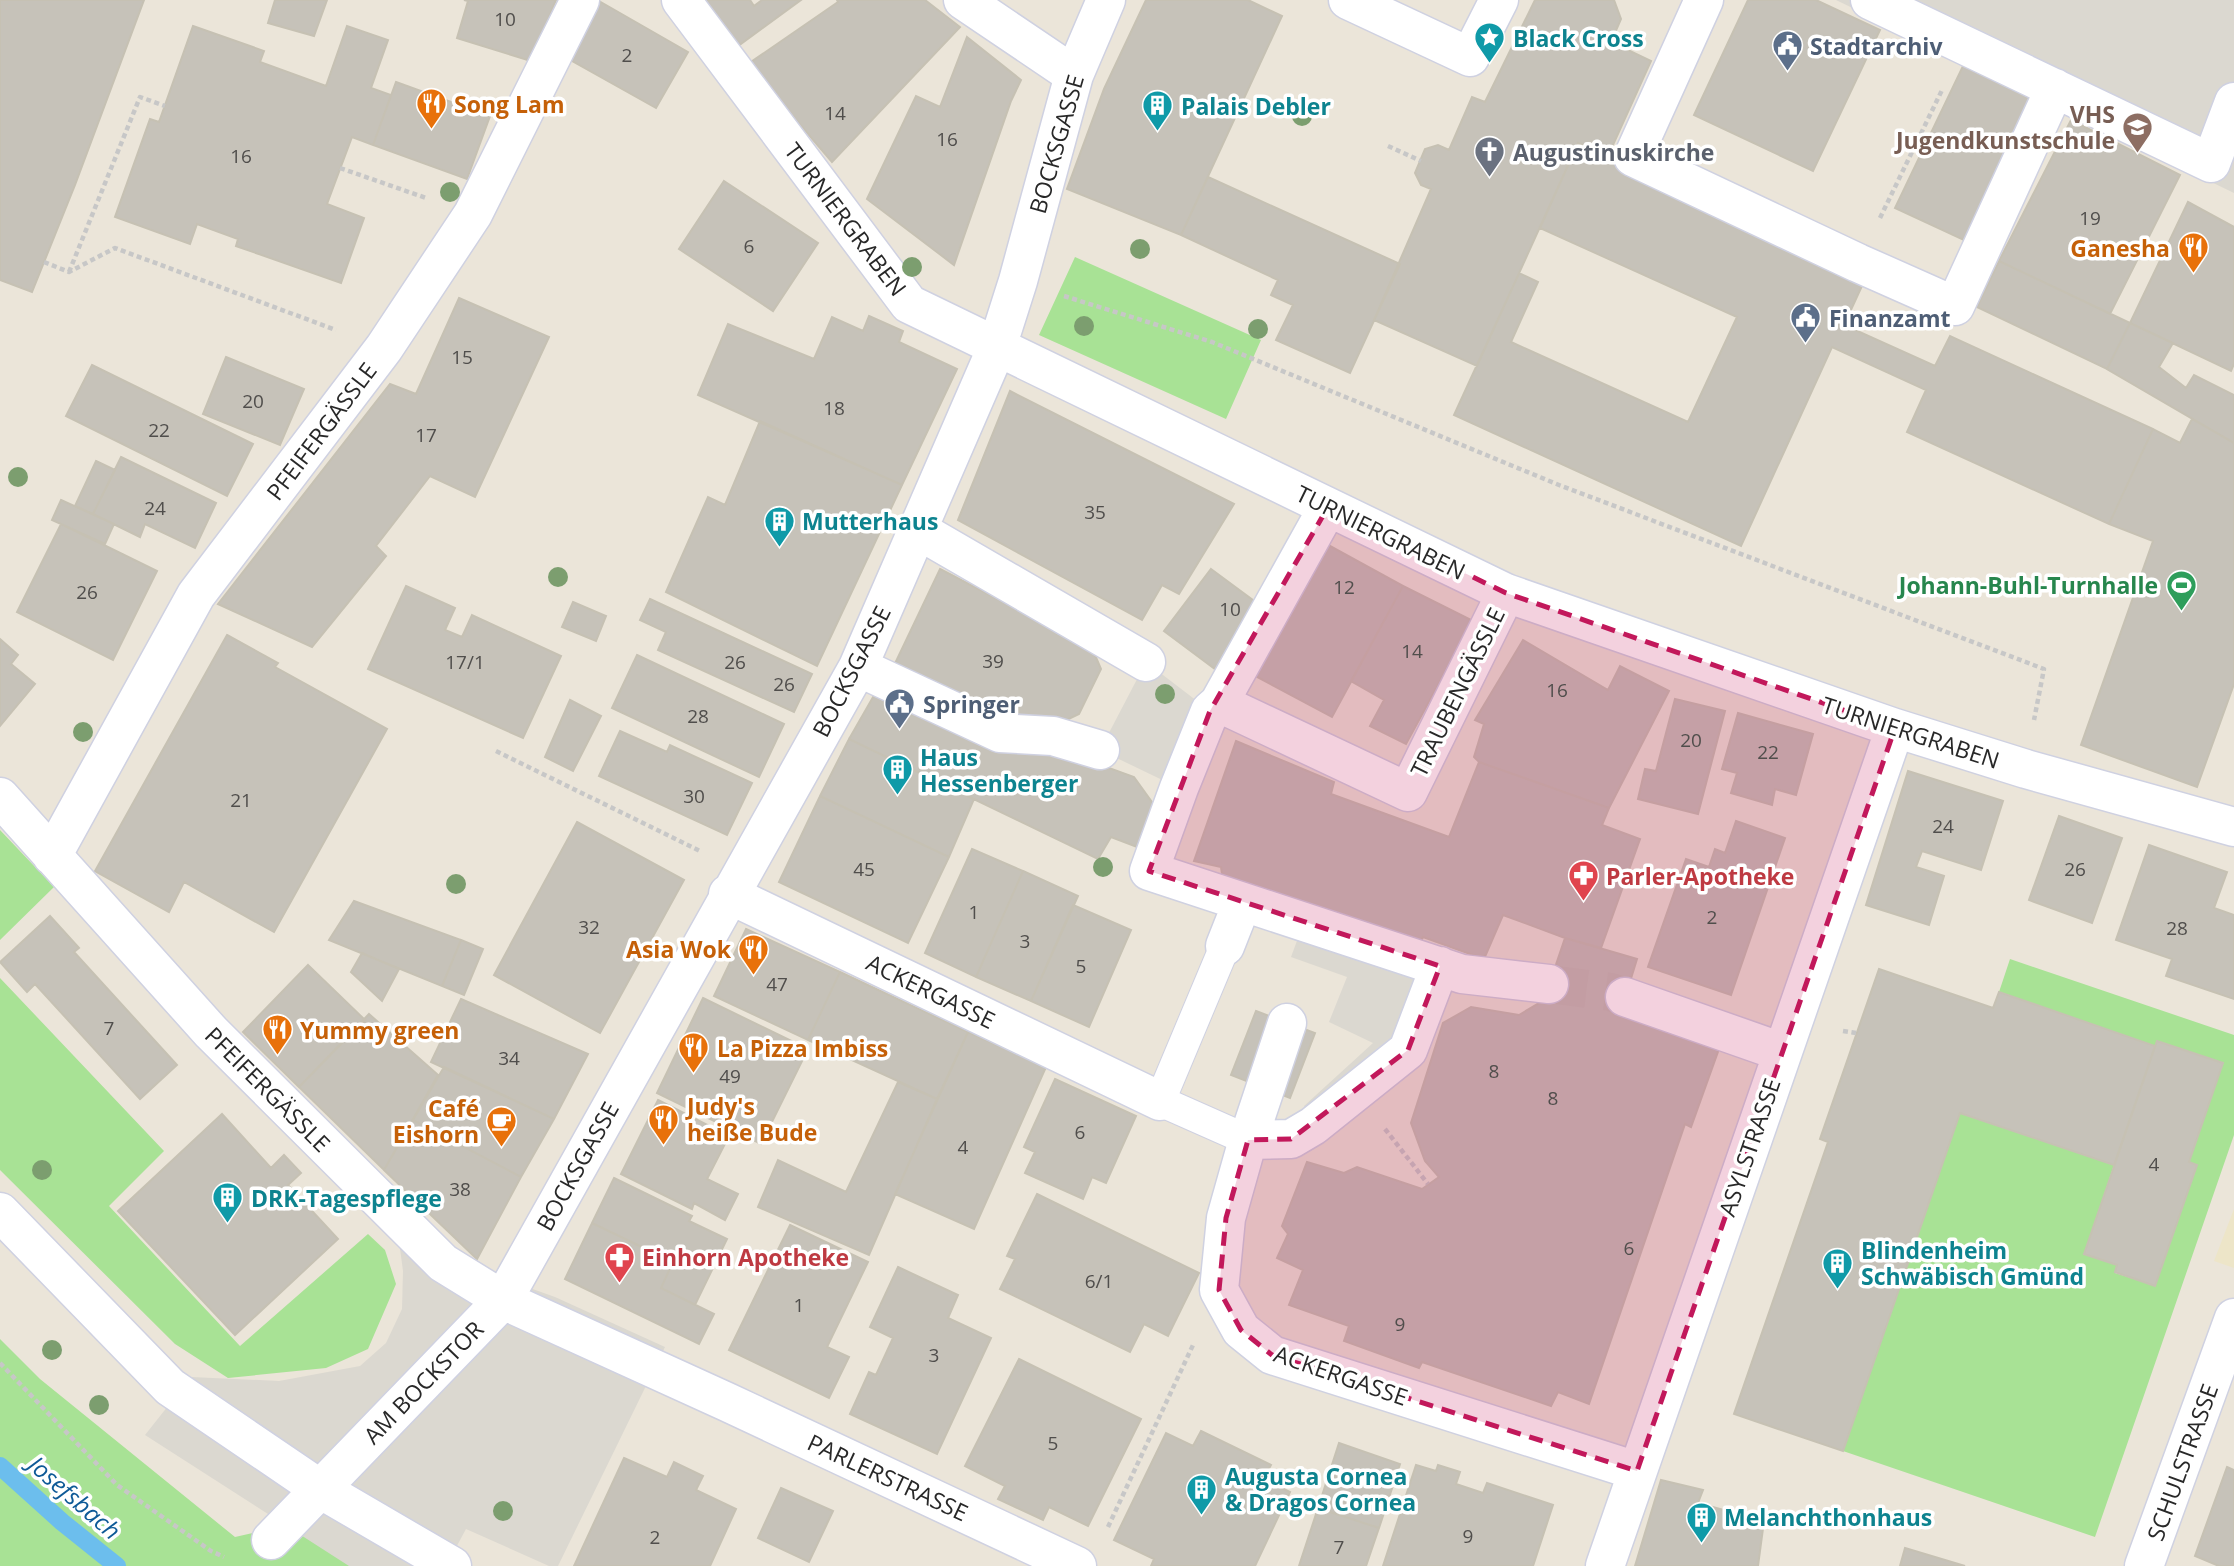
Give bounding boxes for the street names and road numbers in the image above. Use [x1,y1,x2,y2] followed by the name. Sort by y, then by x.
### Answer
[1021,71,1091,217] street label: BOCKSGASSE
[778,136,914,302] street label: TURNIERGRABEN
[259,355,383,507] street label: PFEIFERGÄSSLE
[1291,477,1471,587] street label: TURNIERGRABEN
[804,600,898,742] street label: BOCKSGASSE
[1402,602,1512,782] street label: TRAUBENGÄSSLE
[1818,688,2004,776] street label: TURNIERGRABEN
[861,946,1001,1036] street label: ACKERGASSE
[198,1019,338,1159] street label: PFEIFERGÄSSLE
[1710,1074,1788,1220] street label: ASYLSTRASSE
[528,1096,626,1236] street label: BOCKSGASSE
[356,1313,490,1451] street label: AM BOCKSTOR
[1270,1337,1412,1413] street label: ACKERGASSE
[2139,1379,2225,1545] street label: SCHULSTRASSE
[803,1426,973,1528] street label: PARLERSTRASSE

